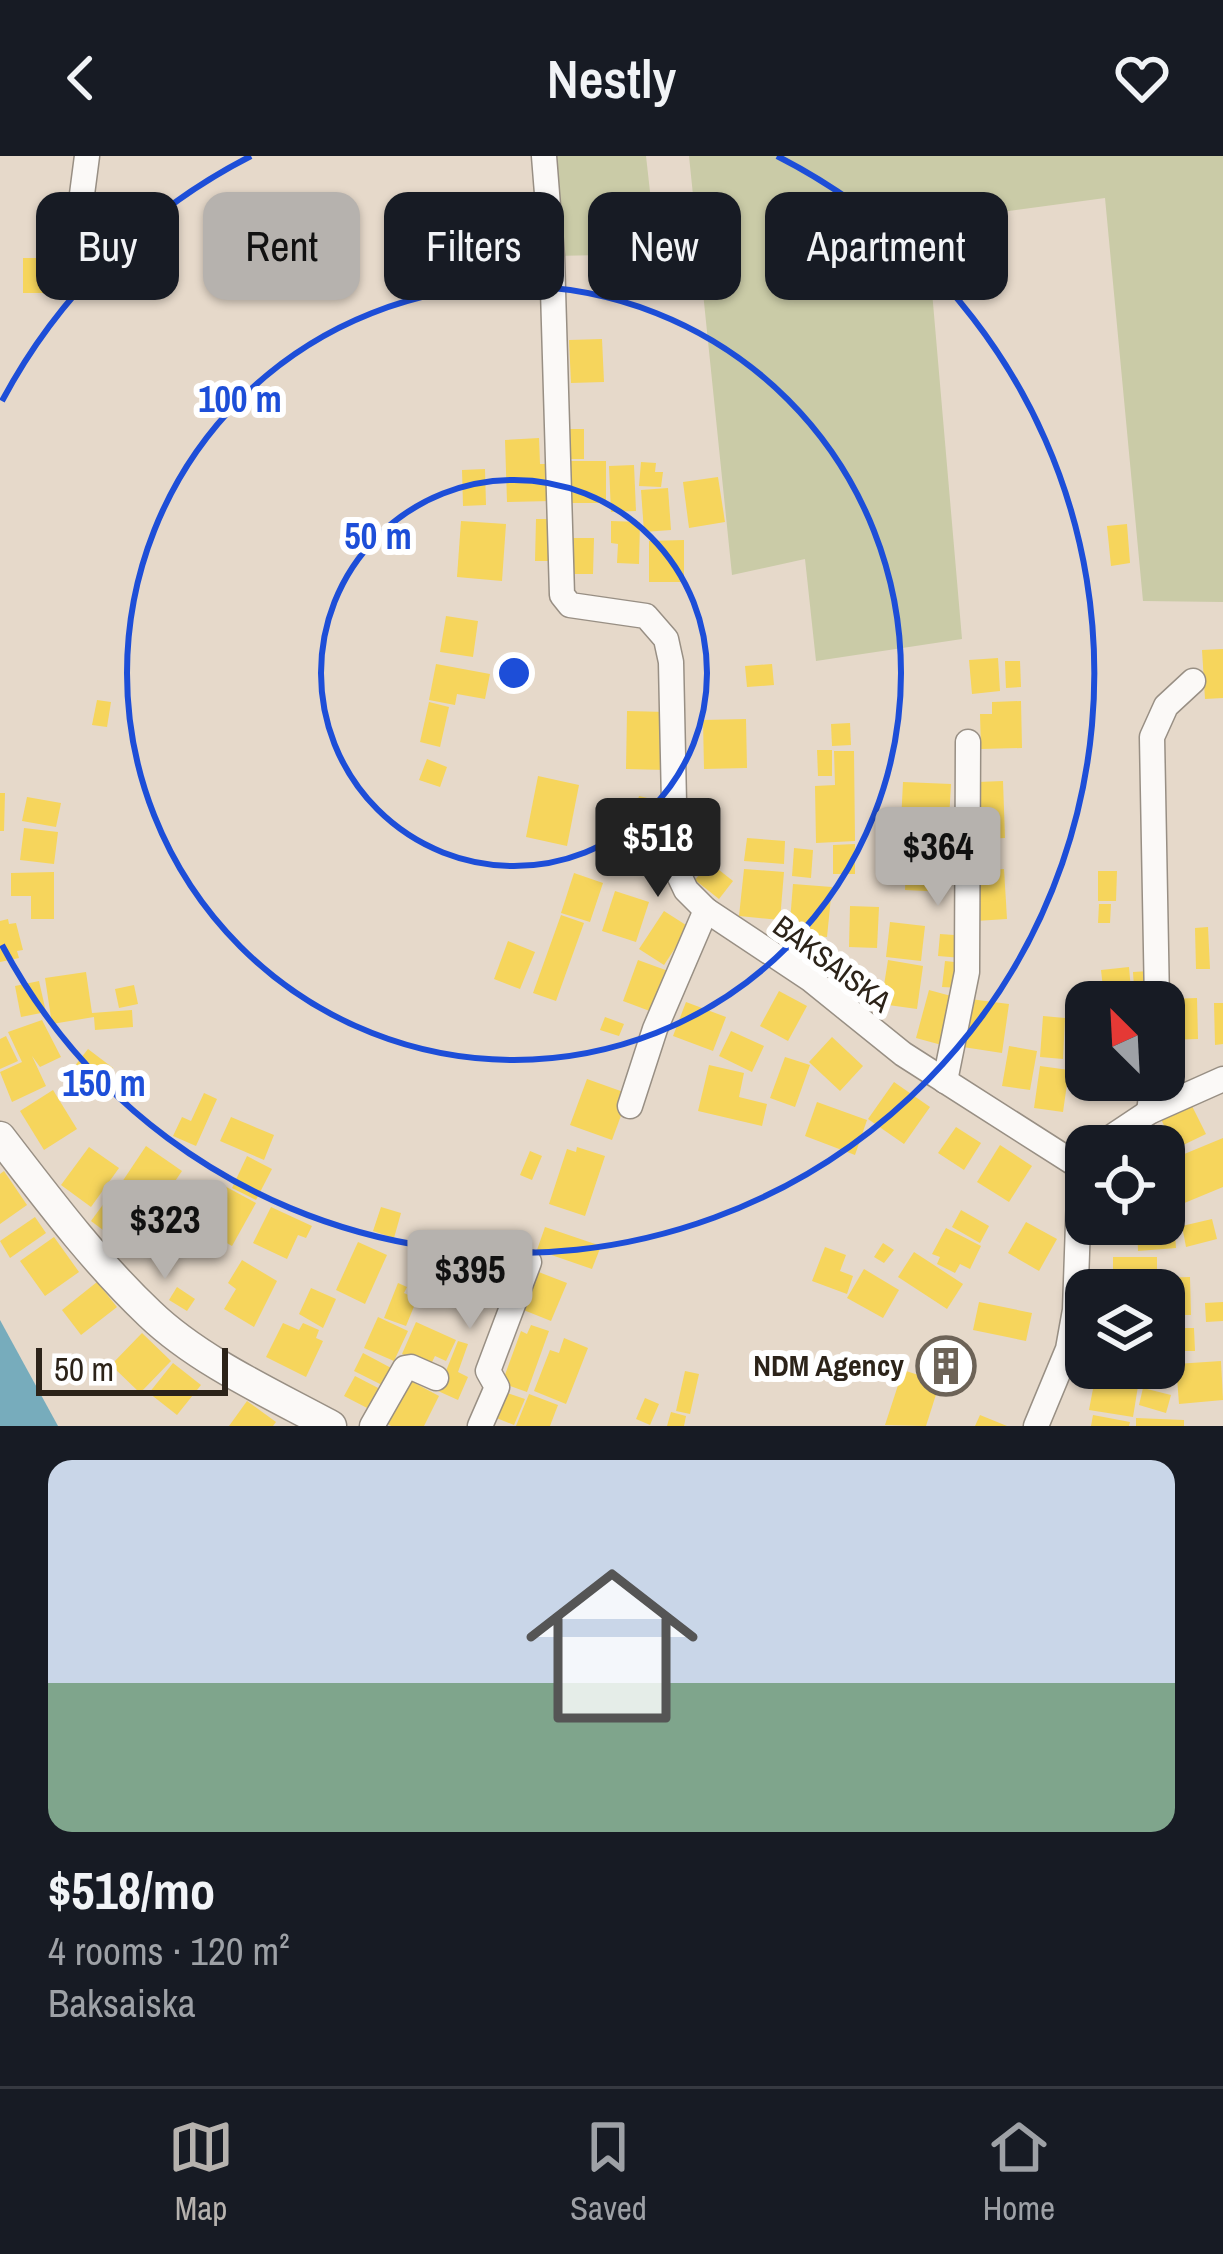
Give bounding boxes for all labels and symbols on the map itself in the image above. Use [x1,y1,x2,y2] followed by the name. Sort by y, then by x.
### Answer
[198,375,282,423] text: 100 m
[344,512,412,560] text: 50 m
[493,652,535,694] centre of rings
[587,798,729,900] pin: $518
[867,807,1009,909] pin: $364
[765,906,900,1021] street label: BAKSAISKA
[1065,981,1185,1101] north arrow
[62,1059,146,1107] text: 150 m
[94,1180,236,1282] pin: $323
[399,1230,541,1332] pin: $395
[915,1335,977,1397] building icon: NDM Agency
[36,1342,228,1395] scale bar
[753,1345,904,1385] place label: NDM Agency

